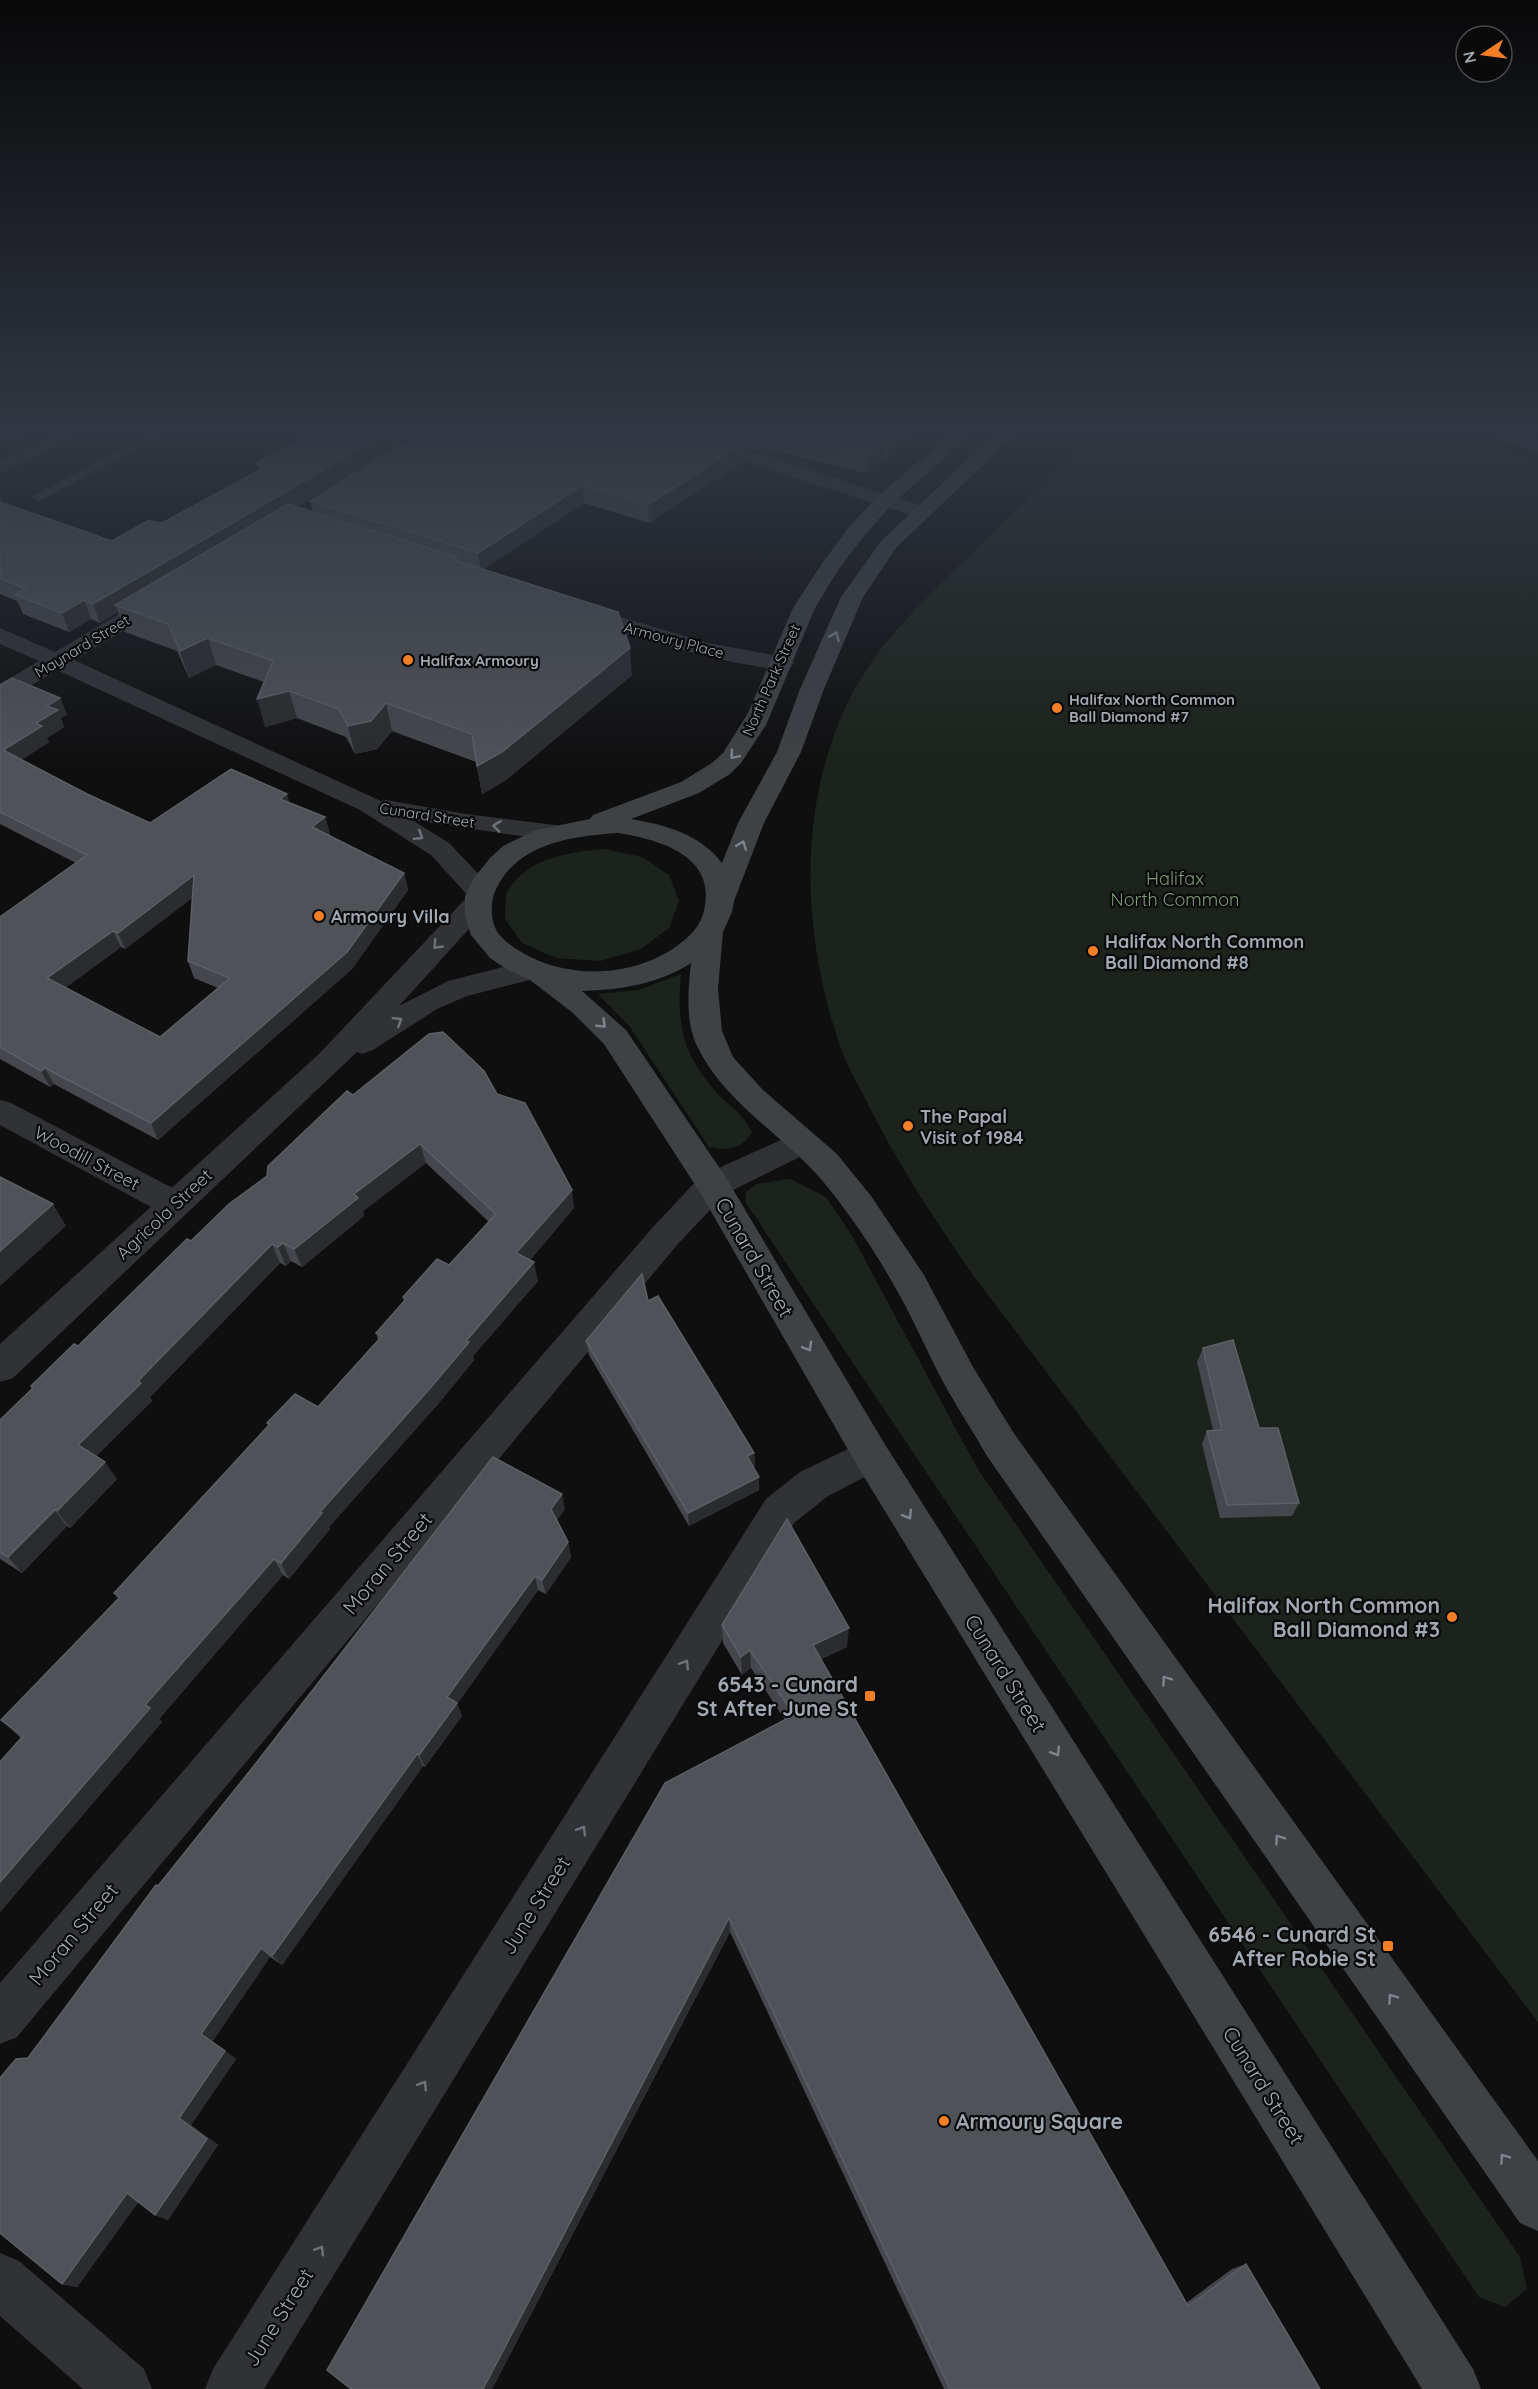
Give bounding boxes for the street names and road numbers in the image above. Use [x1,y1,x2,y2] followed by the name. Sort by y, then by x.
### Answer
[31,610,133,682] street label: Maynard Street
[622,618,726,662] street label: Armoury Place
[738,621,804,739] street label: North Park Street
[378,798,476,832] street label: Cunard Street
[30,1121,144,1195] street label: Woodill Street
[111,1164,217,1264] street label: Agricola Street
[710,1192,800,1322] street label: Cunard Street
[337,1506,437,1620] street label: Moran Street
[959,1609,1053,1737] street label: Cunard Street
[495,1851,575,1959] street label: June Street
[23,1877,123,1991] street label: Moran Street
[1217,2021,1311,2149] street label: Cunard Street
[238,2263,318,2371] street label: June Street

